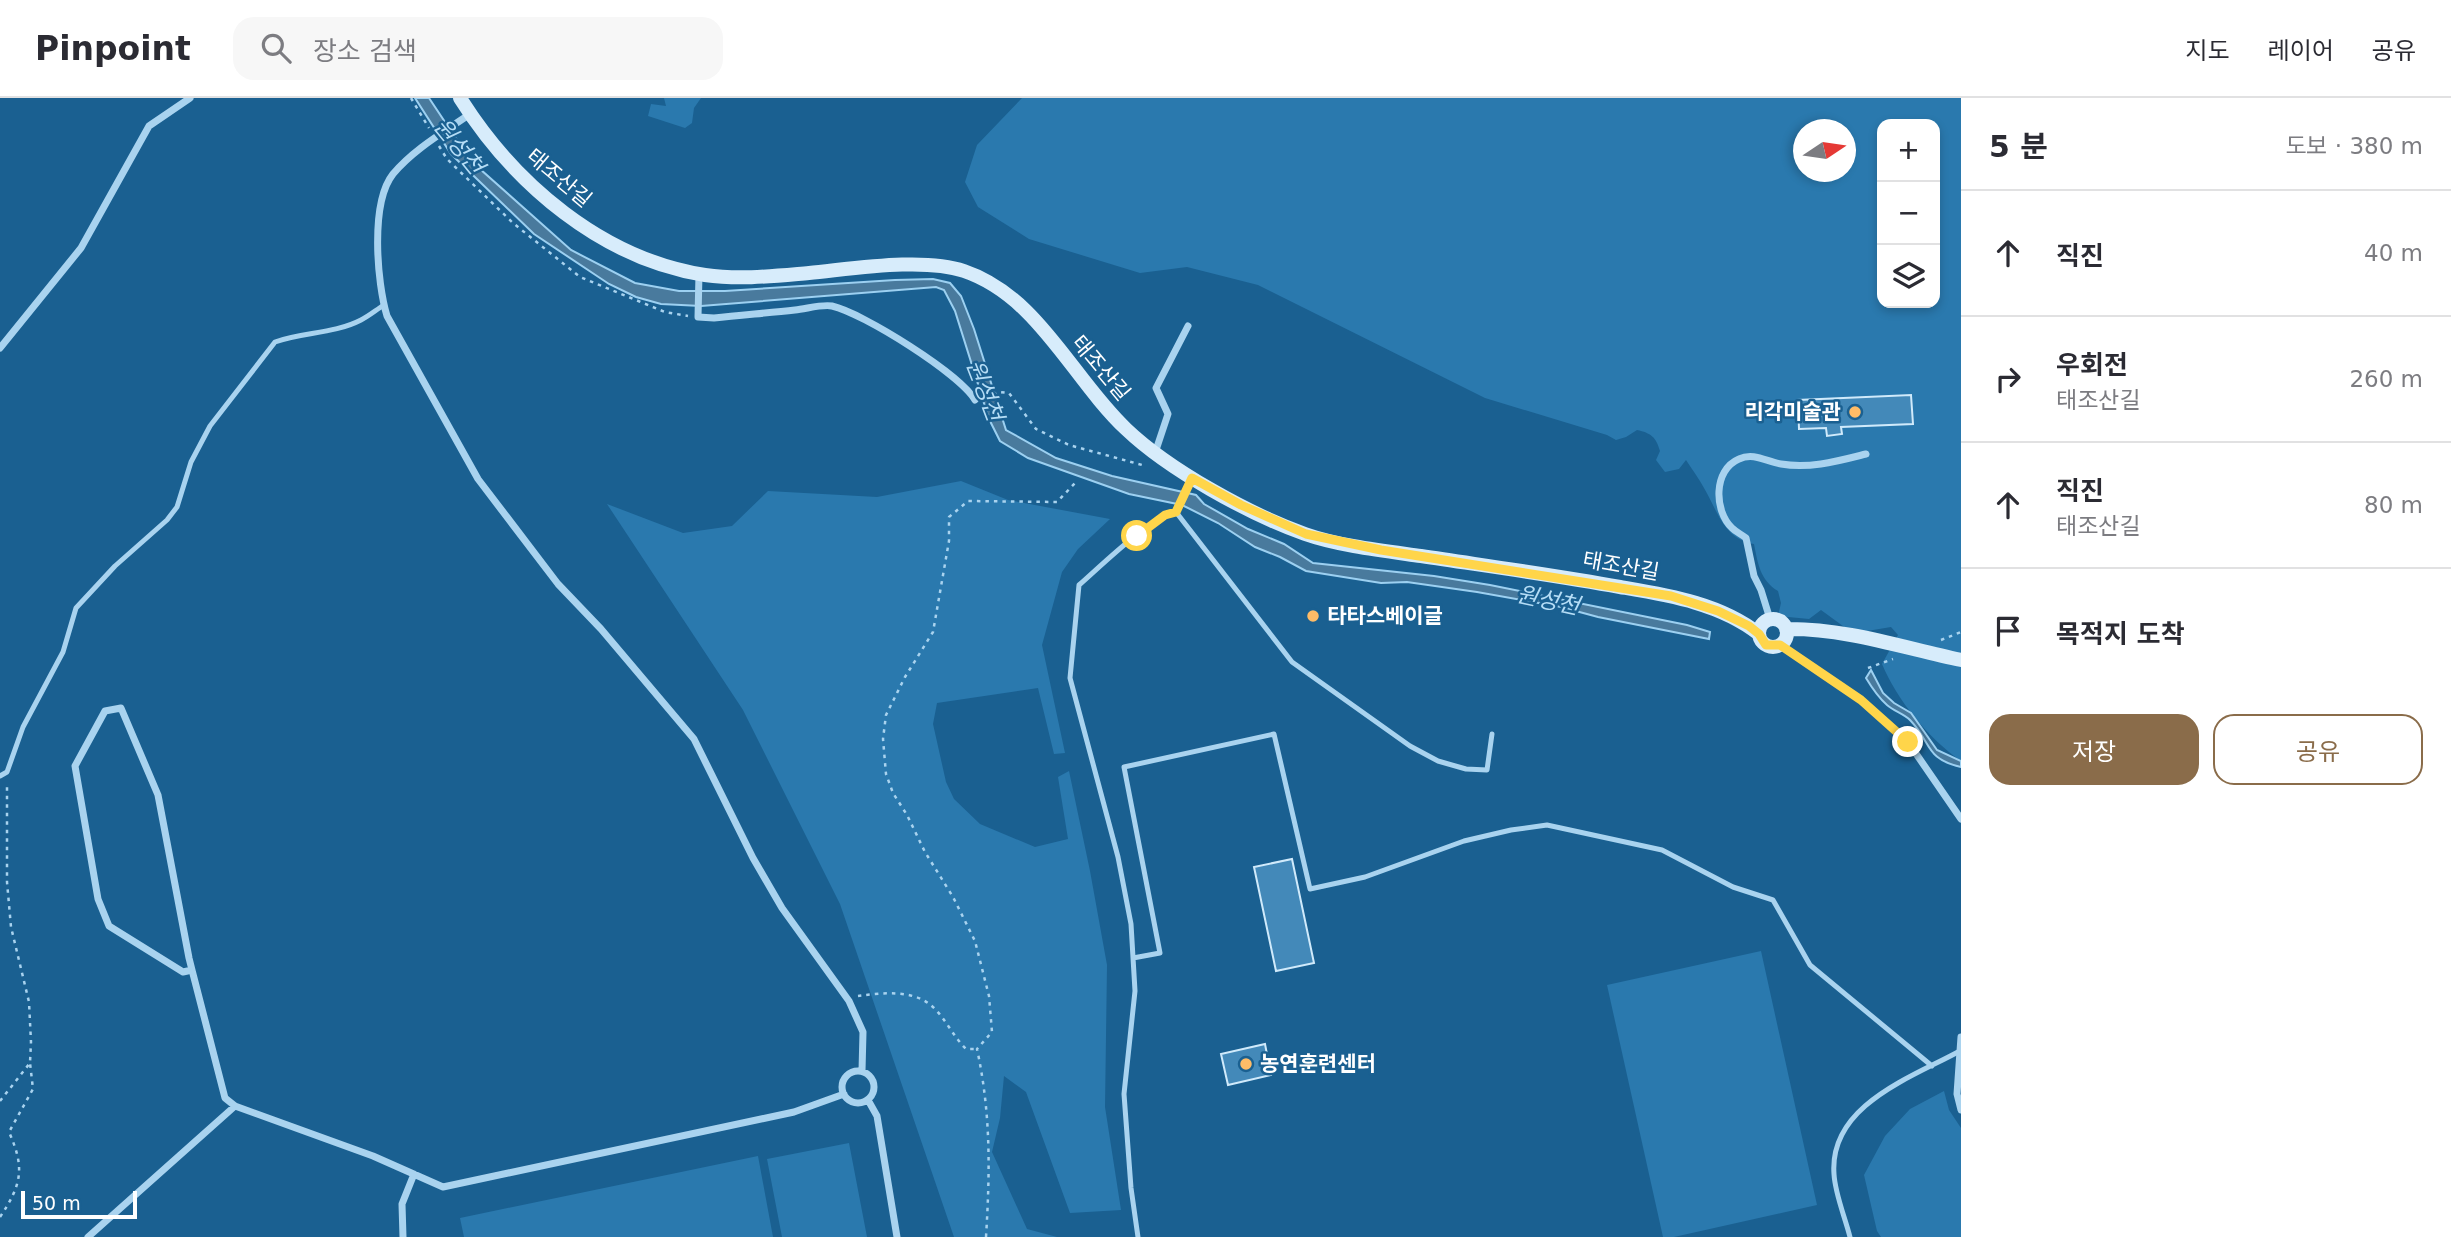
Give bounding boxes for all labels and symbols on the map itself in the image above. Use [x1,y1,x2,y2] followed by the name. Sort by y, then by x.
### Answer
[429,113,491,181] water label: 원성천
[1793,119,1856,182] north arrow
[522,144,596,212] street label: 태조산길
[1067,331,1135,405] street label: 태조산길
[961,356,1010,427] water label: 원성천
[1744,400,1841,424] place label: 리각미술관
[1847,404,1863,420] marker: 리각미술관
[1121,520,1152,551] route start
[1581,547,1661,585] street label: 태조산길
[1514,581,1585,620] water label: 원성천
[1327,604,1443,628] place label: 타타스베이글
[1305,608,1321,624] marker: 타타스베이글
[1892,726,1923,757] route end
[1260,1052,1376,1076] place label: 농연훈련센터
[1238,1056,1254,1072] marker: 농연훈련센터
[21,1188,136,1220] scale bar

